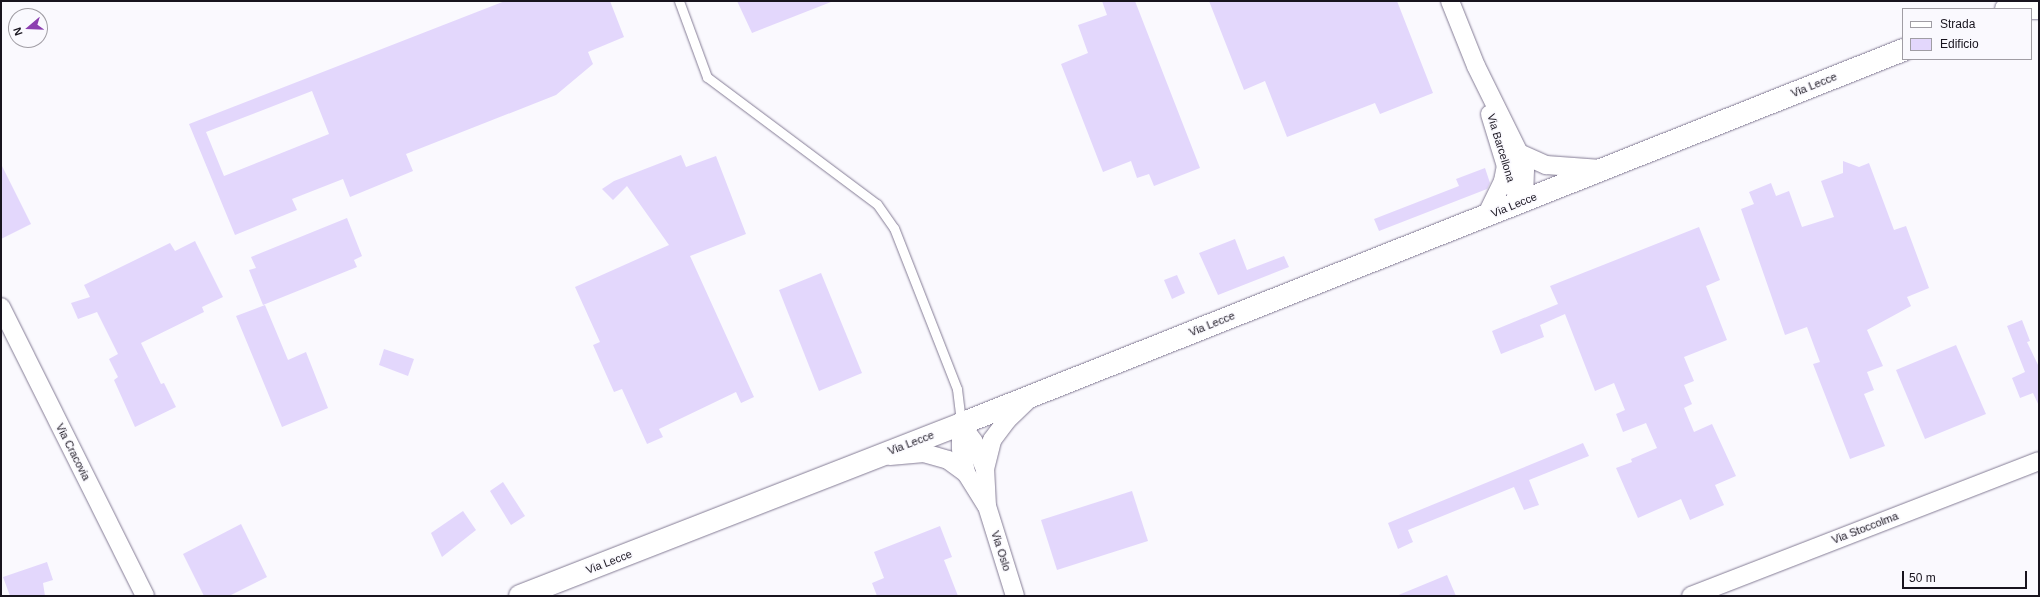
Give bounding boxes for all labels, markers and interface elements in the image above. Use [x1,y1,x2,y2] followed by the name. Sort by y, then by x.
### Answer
[8,8,48,48] north arrow
[1902,8,2032,60] legend
[1940,17,1975,31] text: Strada
[11,26,25,37] text: N
[1940,37,1979,51] text: Edificio
[1789,70,1839,100] street label: Via Lecce
[1484,112,1518,184] street label: Via Barcellona
[1489,190,1539,220] street label: Via Lecce
[1187,309,1237,339] street label: Via Lecce
[53,421,93,483] street label: Via Cracovia
[886,428,936,458] street label: Via Lecce
[1830,509,1900,547] street label: Via Stoccolma
[988,529,1014,573] street label: Via Oslo
[584,547,634,577] street label: Via Lecce
[1904,563,2029,589] scale bar
[1909,571,1936,585] text: 50 m

